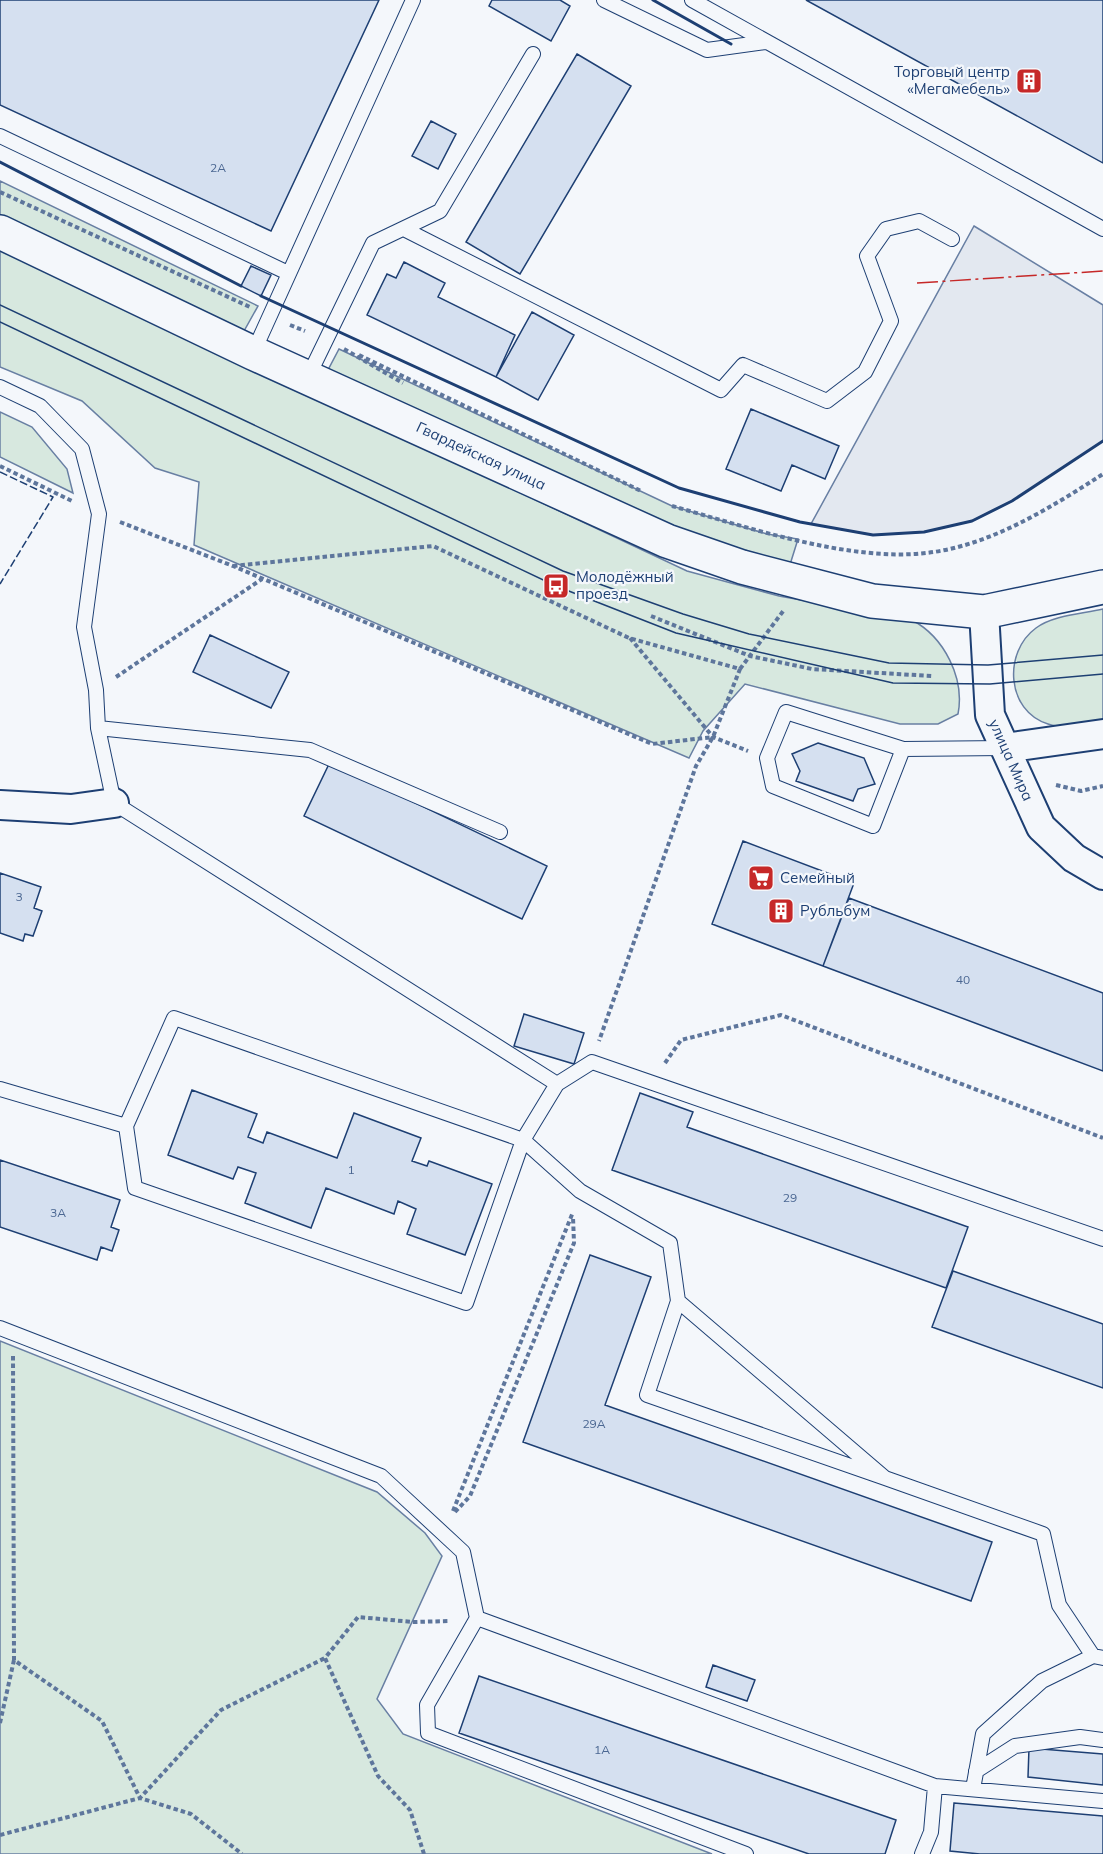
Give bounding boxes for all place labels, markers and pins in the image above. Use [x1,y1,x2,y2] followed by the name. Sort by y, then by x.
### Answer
[894,62,1010,98] place label: Торговый центр «Мегамебель»
[1014,66,1044,96] building icon: Торговый центр «Мегамебель»
[576,567,674,603] place label: Молодёжный проезд
[541,571,571,601] bus stop icon: Молодёжный проезд
[746,863,776,893] supermarket icon: Семейный
[780,868,855,887] place label: Семейный
[766,896,796,926] building icon: Рубльбум
[800,901,870,920] place label: Рубльбум

